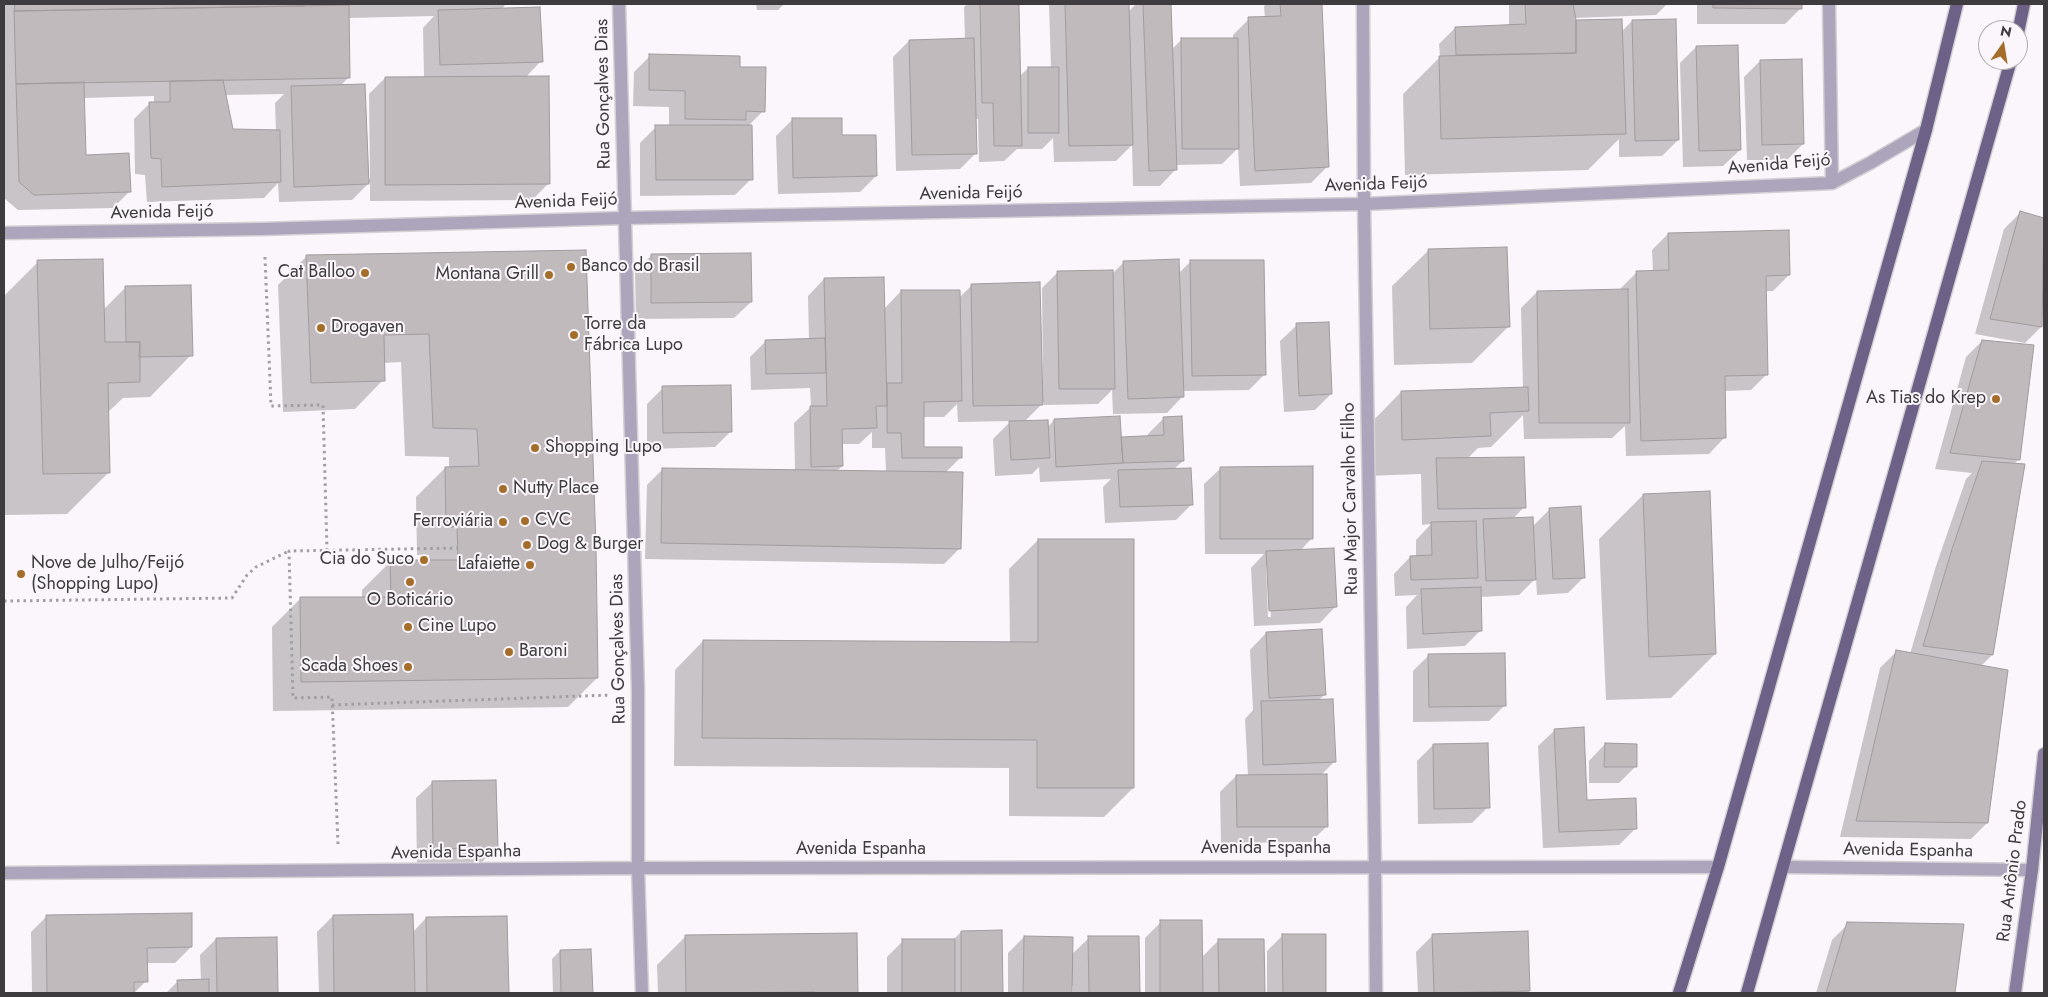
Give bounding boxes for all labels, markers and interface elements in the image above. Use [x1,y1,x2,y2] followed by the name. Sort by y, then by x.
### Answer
[592,19,616,169] street label: Rua Gonçalves Dias
[1978,20,2028,70] north arrow
[1998,20,2014,42] text: N
[1727,150,1831,180] street label: Avenida Feijó
[1324,172,1428,198] street label: Avenida Feijó
[919,182,1023,206] street label: Avenida Feijó
[514,189,618,215] street label: Avenida Feijó
[110,201,214,225] street label: Avenida Feijó
[581,256,699,278] place label: Banco do Brasil
[565,261,577,273] marker: Banco do Brasil
[278,262,355,284] place label: Cat Balloo
[436,264,539,286] place label: Montana Grill
[359,267,371,279] marker: Cat Balloo
[543,269,555,281] marker: Montana Grill
[584,314,683,356] place label: Torre da Fábrica Lupo
[331,317,404,339] place label: Drogaven
[315,322,327,334] marker: Drogaven
[568,329,580,341] marker: Torre da Fábrica Lupo
[1866,388,1986,410] place label: As Tias do Krep
[1990,393,2002,405] marker: As Tias do Krep
[1339,402,1363,596] street label: Rua Major Carvalho Filho
[545,437,662,459] place label: Shopping Lupo
[529,442,541,454] marker: Shopping Lupo
[513,478,599,500] place label: Nutty Place
[497,483,509,495] marker: Nutty Place
[535,510,571,532] place label: CVC
[413,511,493,533] place label: Ferroviária
[519,515,531,527] marker: CVC
[497,516,509,528] marker: Ferroviária
[537,534,643,556] place label: Dog & Burger
[521,539,533,551] marker: Dog & Burger
[320,549,414,571] place label: Cia do Suco
[31,553,184,596] place label: Nove de Julho/Feijó (Shopping Lupo)
[418,554,430,566] marker: Cia do Suco
[458,554,520,576] place label: Lafaiette
[524,559,536,571] marker: Lafaiette
[15,568,27,580] marker: Nove de Julho/Feijó (Shopping Lupo)
[607,574,631,724] street label: Rua Gonçalves Dias
[404,576,416,588] marker: O Boticário
[367,590,453,612] place label: O Boticário
[418,616,496,638] place label: Cine Lupo
[402,621,414,633] marker: Cine Lupo
[519,641,568,663] place label: Baroni
[503,646,515,658] marker: Baroni
[301,656,398,678] place label: Scada Shoes
[402,661,414,673] marker: Scada Shoes
[1994,799,2032,943] street label: Rua Antônio Prado
[1201,838,1331,860] street label: Avenida Espanha
[796,839,926,861] street label: Avenida Espanha
[1843,839,1973,863] street label: Avenida Espanha
[391,841,521,865] street label: Avenida Espanha

